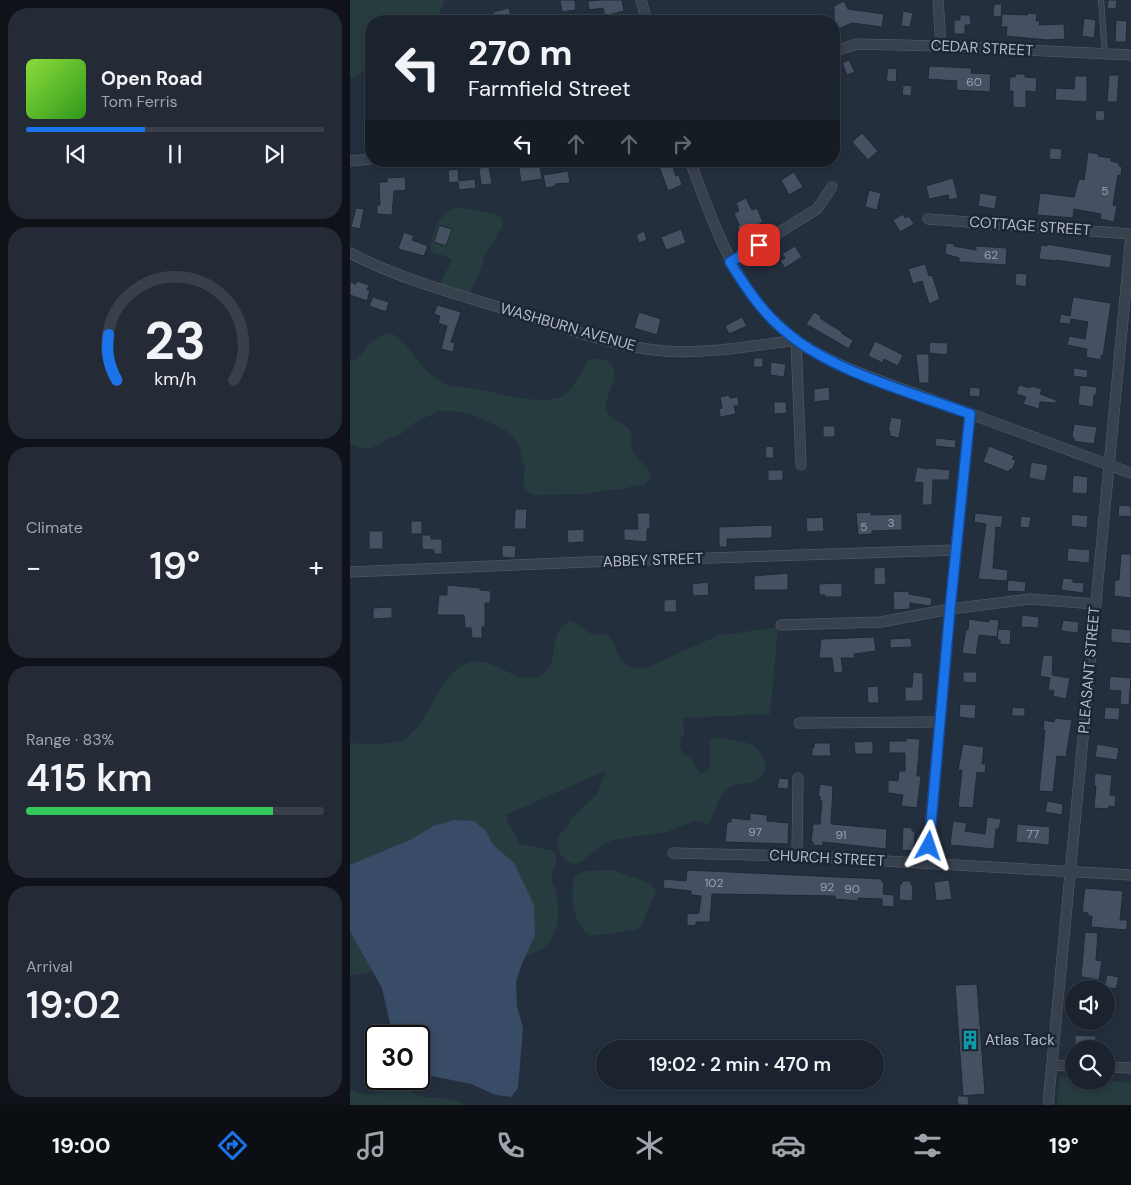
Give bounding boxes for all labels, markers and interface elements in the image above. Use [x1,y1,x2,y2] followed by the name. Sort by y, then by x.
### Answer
[468,30,572,76] text: 270 m
[385,35,450,100] icon: left
[930,35,1034,61] street label: CEDAR STREET
[101,66,203,91] text: Open Road
[468,74,631,103] text: Farmfield Street
[966,74,982,90] house number: 60
[101,91,178,112] text: Tom Ferris
[509,130,537,158] icon: left
[562,130,590,158] icon: ahead
[615,130,643,158] icon: ahead
[668,130,696,158] icon: right
[62,140,90,168] icon: previous
[161,140,189,168] icon: pause
[260,140,288,168] icon: next
[1101,183,1109,199] house number: 5
[969,212,1091,240] street label: COTTAGE STREET
[738,224,780,266] pin
[745,231,773,259] icon: arrive
[984,247,998,263] house number: 62
[498,298,638,356] street label: WASHBURN AVENUE
[144,307,206,375] text: 23
[154,367,196,391] text: km/h
[887,515,895,531] house number: 3
[26,517,83,538] text: Climate
[860,519,868,535] house number: 5
[150,541,200,591] text: 19°
[603,548,703,572] street label: ABBEY STREET
[26,549,41,586] text: −
[309,549,324,586] text: +
[1073,606,1105,734] street label: PLEASANT STREET
[26,729,114,750] text: Range · 83%
[26,753,153,803] text: 415 km
[902,819,954,871] position arrow
[748,824,762,840] house number: 97
[1027,826,1039,842] house number: 77
[835,827,847,843] house number: 91
[769,845,885,871] street label: CHURCH STREET
[705,875,723,891] house number: 102
[820,879,834,895] house number: 92
[844,881,860,897] house number: 90
[26,956,73,977] text: Arrival
[26,980,121,1030] text: 19:02
[1065,980,1115,1090] map controls
[1065,980,1115,1030] button: sound
[365,1025,430,1090] speed limit sign: 30
[959,1029,981,1051] building icon: Atlas Tack
[985,1030,1055,1050] place label: Atlas Tack
[1065,1040,1115,1090] button: search
[649,1052,831,1077] text: 19:02 · 2 min · 470 m
[215,1128,250,1163] icon: directions
[354,1128,389,1163] icon: music
[493,1128,528,1163] icon: phone
[632,1128,667,1163] icon: climate
[771,1128,806,1163] icon: car
[910,1128,945,1163] icon: filters
[52,1131,111,1160] text: 19:00
[1049,1131,1079,1160] text: 19°

